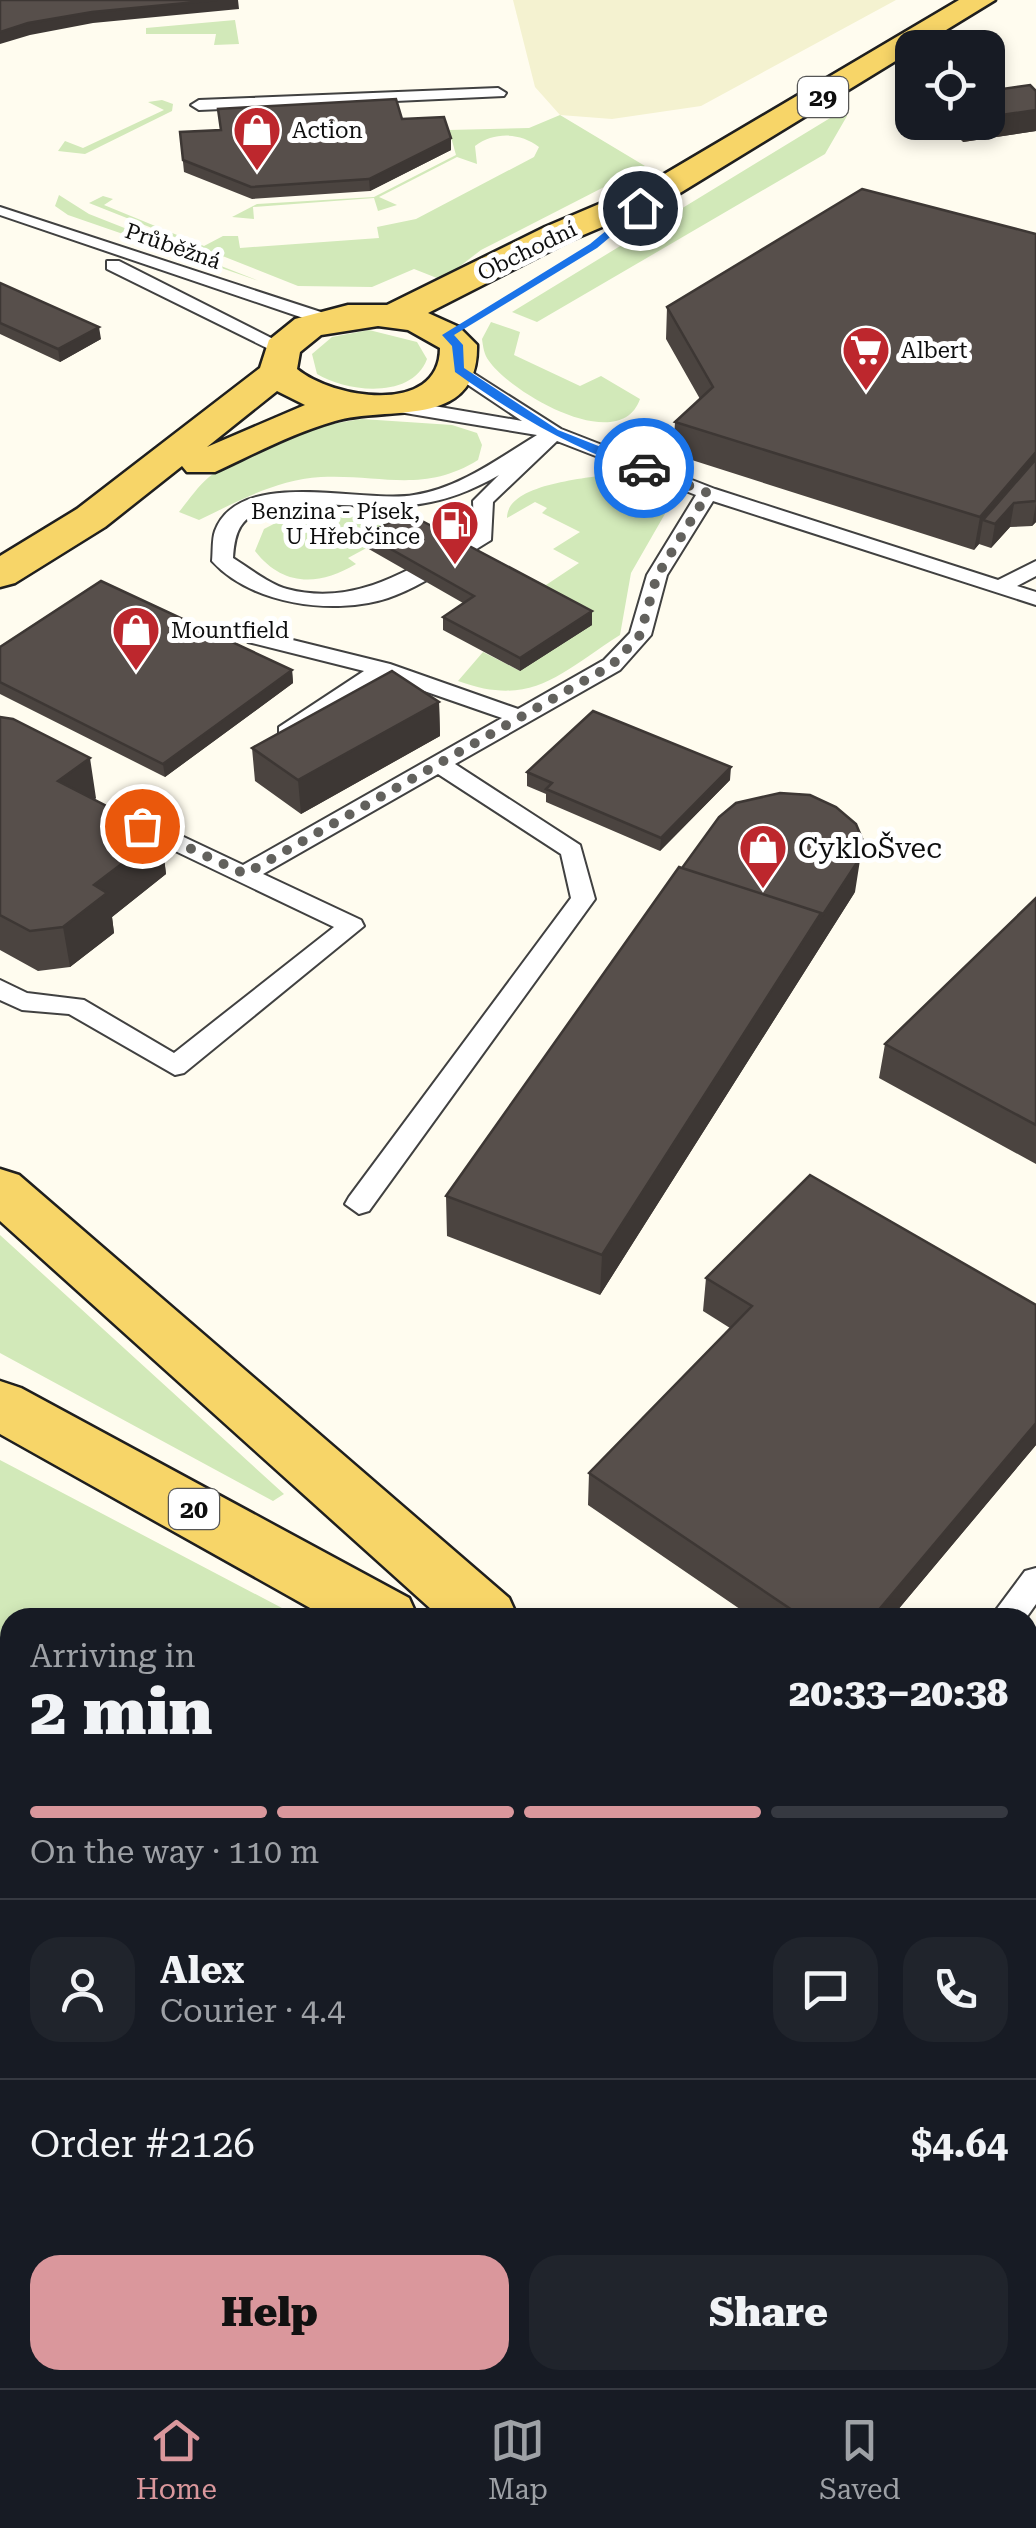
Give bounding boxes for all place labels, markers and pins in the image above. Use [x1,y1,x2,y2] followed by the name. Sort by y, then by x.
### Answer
[231,104,283,172] shop icon: Action
[292,118,363,143] place label: Action
[598,166,683,251] pin
[840,324,892,392] supermarket icon: Albert
[901,338,967,363] place label: Albert
[429,498,481,566] fuel station icon: Benzina - Písek, U Hřebčince
[251,499,420,549] place label: Benzina - Písek, U Hřebčince
[110,604,162,672] shop icon: Mountfield
[171,618,289,643] place label: Mountfield
[100,784,185,869] pin
[737,822,789,890] shop icon: CykloŠvec
[798,831,942,865] place label: CykloŠvec

